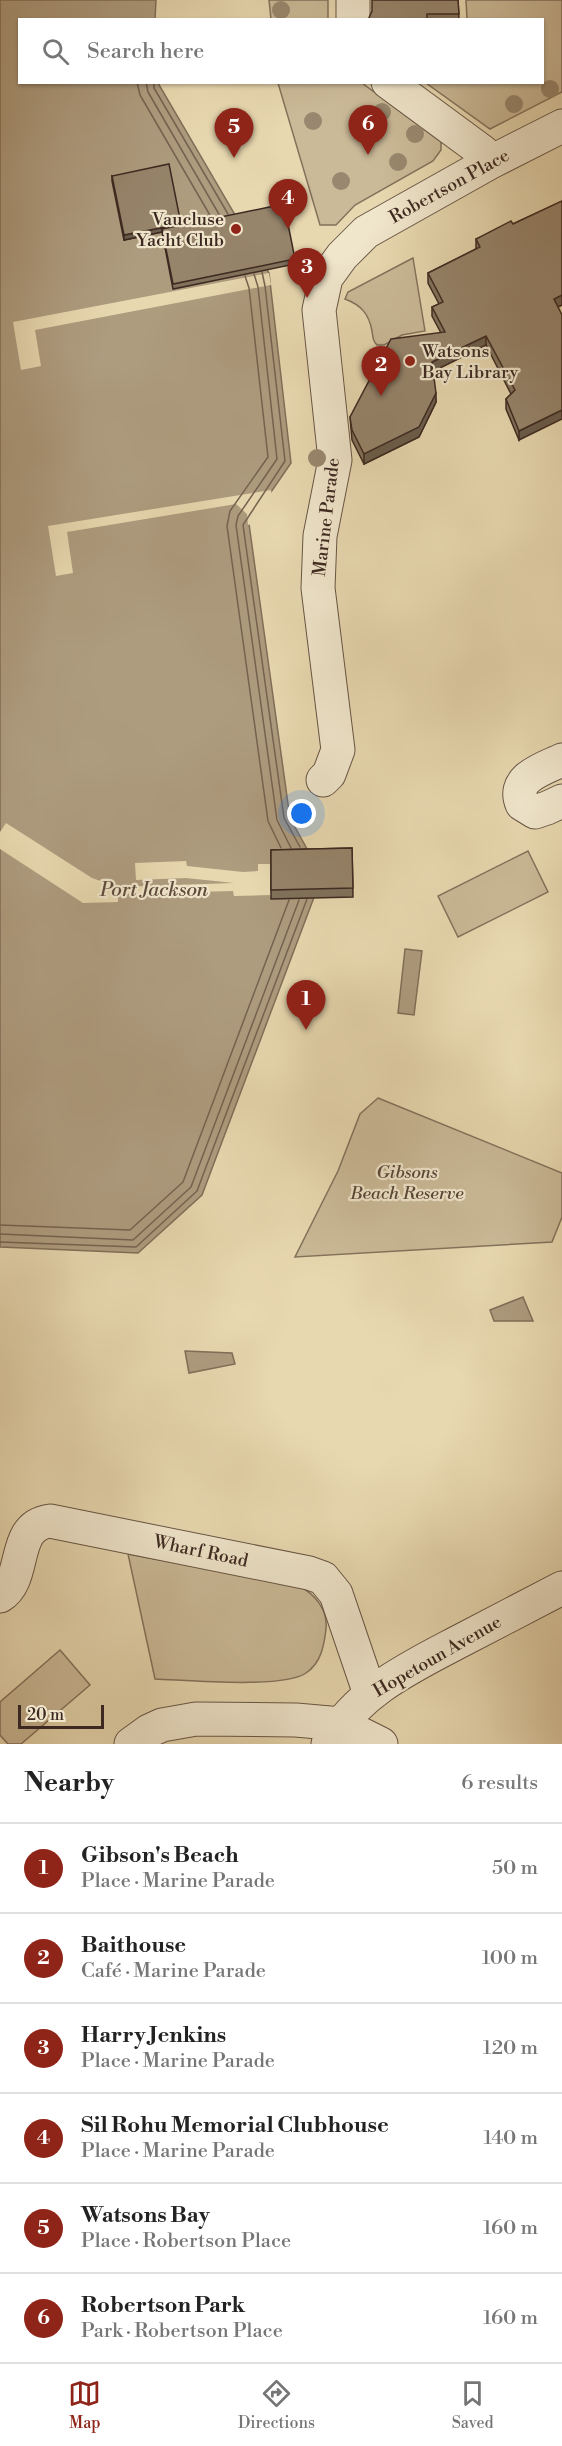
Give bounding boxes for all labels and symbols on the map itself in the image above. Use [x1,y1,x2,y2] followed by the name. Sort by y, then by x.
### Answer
[348,106,388,155] pin: 6
[214,108,254,158] pin: 5
[385,144,513,229] street label: Robertson Place
[268,180,308,229] pin: 4
[135,208,224,252] place label: Vaucluse Yacht Club
[229,222,243,236] marker: Vaucluse Yacht Club
[288,248,326,298] pin: 3
[421,340,518,384] place label: Watsons Bay Library
[362,346,400,396] pin: 2
[403,354,417,368] marker: Watsons Bay Library
[308,456,345,578] street label: Marine Parade
[287,799,316,828] your location
[99,878,209,903] water label: Port Jackson
[286,980,326,1030] pin: 1
[349,1161,464,1205] park label: Gibsons Beach Reserve
[150,1530,251,1573] street label: Wharf Road
[369,1610,505,1702] street label: Hopetoun Avenue
[18,1702,104,1730] scale bar

